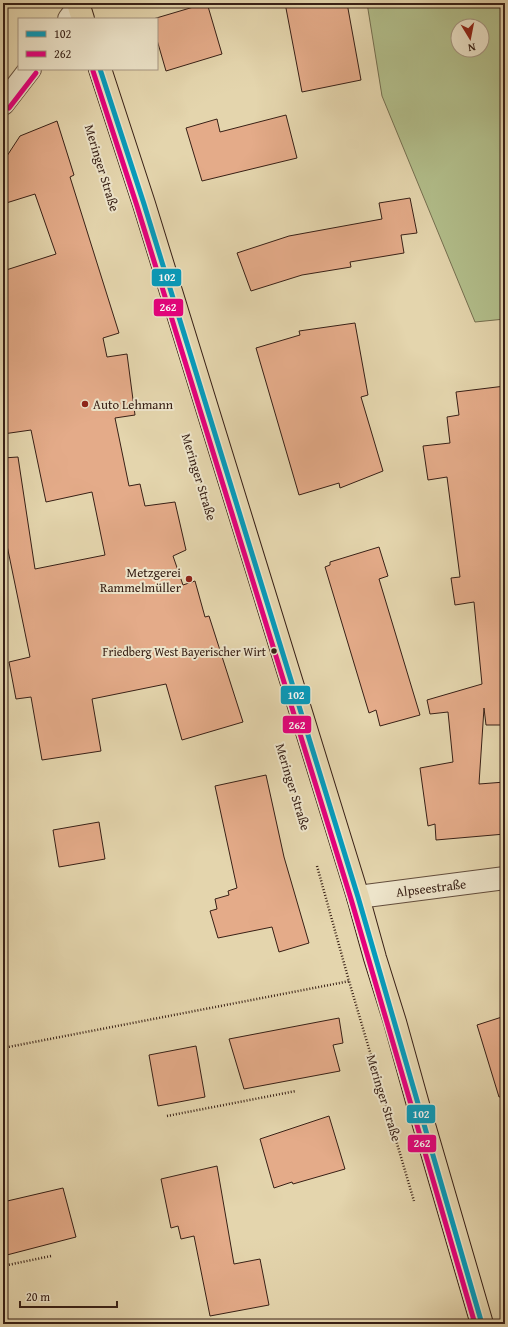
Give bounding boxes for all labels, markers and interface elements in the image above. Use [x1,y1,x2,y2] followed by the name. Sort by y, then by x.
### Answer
[18,18,158,70] legend
[450,18,490,58] north arrow
[54,25,72,42] text: 102
[466,39,477,56] text: N
[54,45,72,62] text: 262
[80,122,124,214] street label: Meringer Straße
[151,268,182,287] line badge: 102
[158,269,176,285] text: 102
[153,298,184,317] line badge: 262
[159,299,177,315] text: 262
[93,395,174,414] place label: Auto Lehmann
[80,399,90,409] marker: Auto Lehmann
[177,431,221,523] street label: Meringer Straße
[100,563,182,597] place label: Metzgerei Rammelmüller
[184,574,194,584] marker: Metzgerei Rammelmüller
[103,643,267,660] place label: Friedberg West Bayerischer Wirt
[269,646,279,656] marker: Friedberg West Bayerischer Wirt
[280,685,311,705] line badge: 102
[287,687,305,703] text: 102
[282,715,312,734] line badge: 262
[288,717,306,733] text: 262
[271,741,315,833] street label: Meringer Straße
[395,874,467,902] street label: Alpseestraße
[362,1052,406,1144] street label: Meringer Straße
[406,1104,436,1124] line badge: 102
[412,1106,430,1122] text: 102
[407,1134,437,1153] line badge: 262
[413,1135,431,1151] text: 262
[20,1283,117,1309] scale bar
[26,1288,50,1305] text: 20 m

